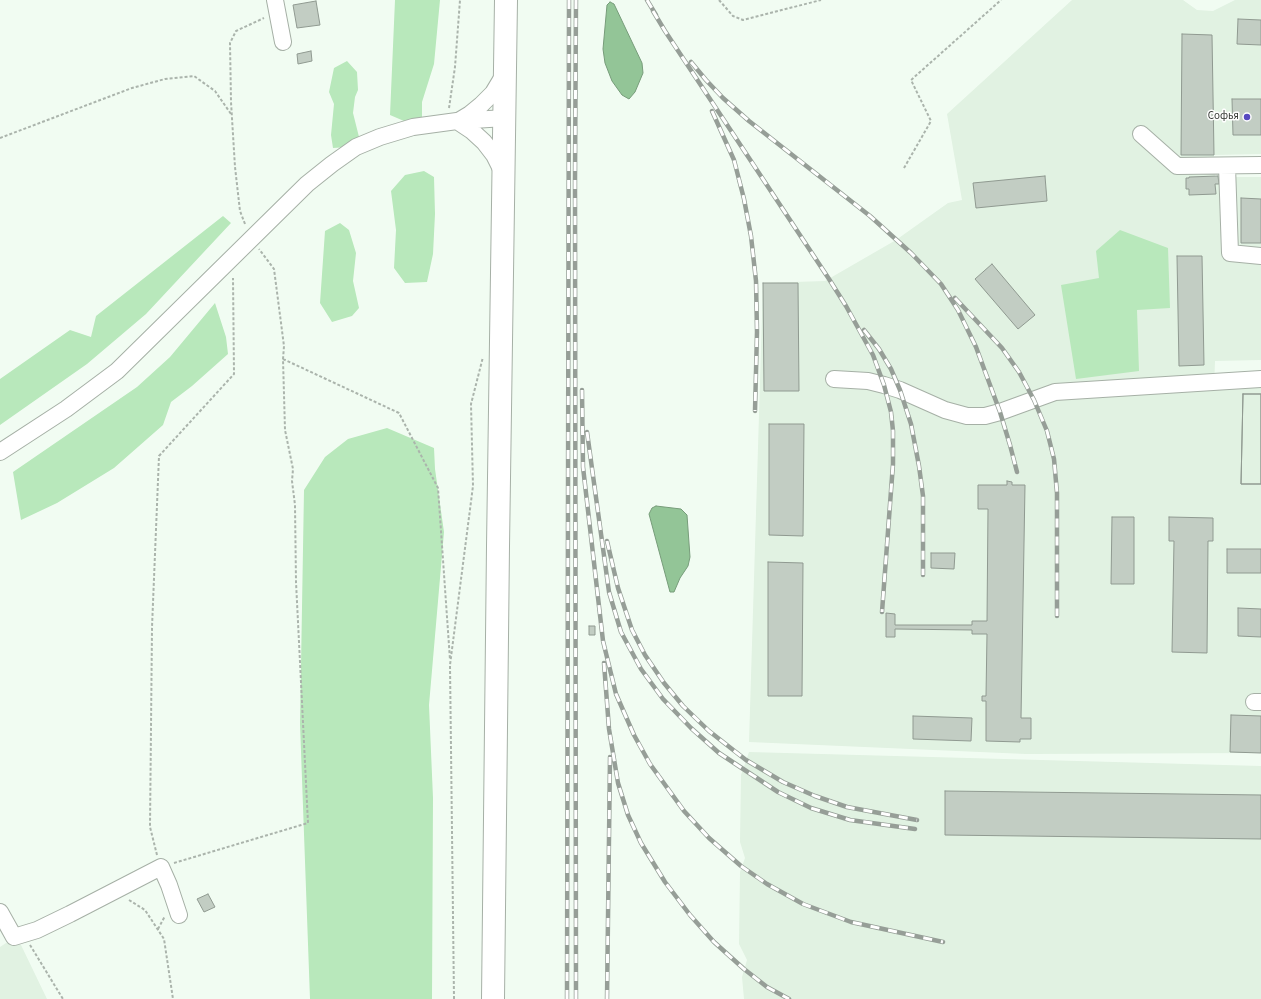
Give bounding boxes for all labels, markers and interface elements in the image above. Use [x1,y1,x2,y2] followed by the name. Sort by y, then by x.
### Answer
[1208,110,1239,124] place label: Софья
[1242,112,1252,122] marker: Софья

